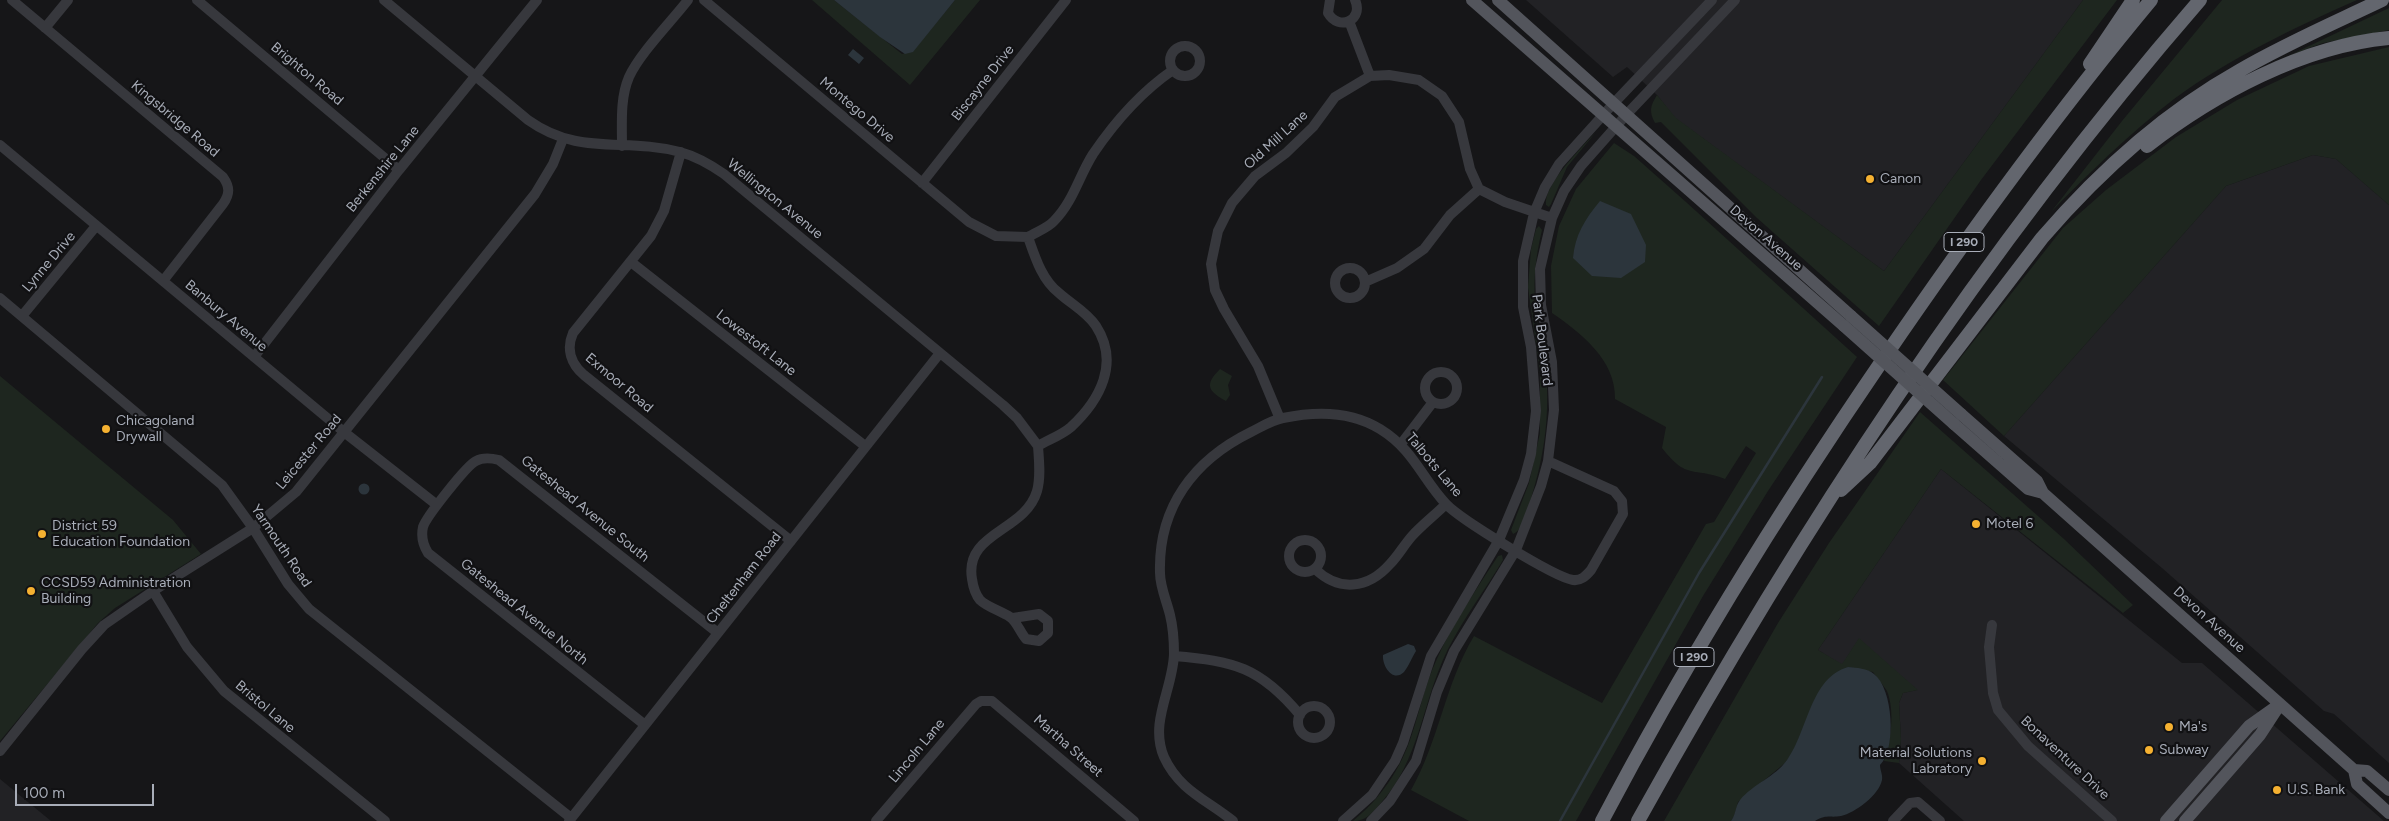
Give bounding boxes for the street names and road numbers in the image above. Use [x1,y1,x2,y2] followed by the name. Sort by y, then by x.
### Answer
[267,39,347,109] street label: Brighton Road
[948,42,1018,124] street label: Biscayne Drive
[816,74,898,146] street label: Montego Drive
[127,77,223,161] street label: Kingsbridge Road
[1241,107,1311,173] street label: Old Mill Lane
[343,122,423,216] street label: Berkenshire Lane
[724,155,826,243] street label: Wellington Avenue
[1726,202,1806,274] street label: Devon Avenue
[19,228,79,296] street label: Lynne Drive
[1944,232,1984,252] road number: I 290
[181,277,271,355] street label: Banbury Avenue
[1528,293,1556,387] street label: Park Boulevard
[712,306,800,380] street label: Lowestoft Lane
[582,350,656,416] street label: Exmoor Road
[273,411,345,493] street label: Leicester Road
[1402,430,1466,500] street label: Talbots Lane
[518,452,652,566] street label: Gateshead Avenue South
[247,501,315,591] street label: Yarmouth Road
[703,529,785,627] street label: Cheltenham Road
[457,555,591,669] street label: Gateshead Avenue North
[2170,583,2248,657] street label: Devon Avenue
[1674,648,1714,666] road number: I 290
[232,677,298,737] street label: Bristol Lane
[1030,711,1106,781] street label: Martha Street
[2017,713,2113,803] street label: Bonaventure Drive
[885,716,949,786] street label: Lincoln Lane

